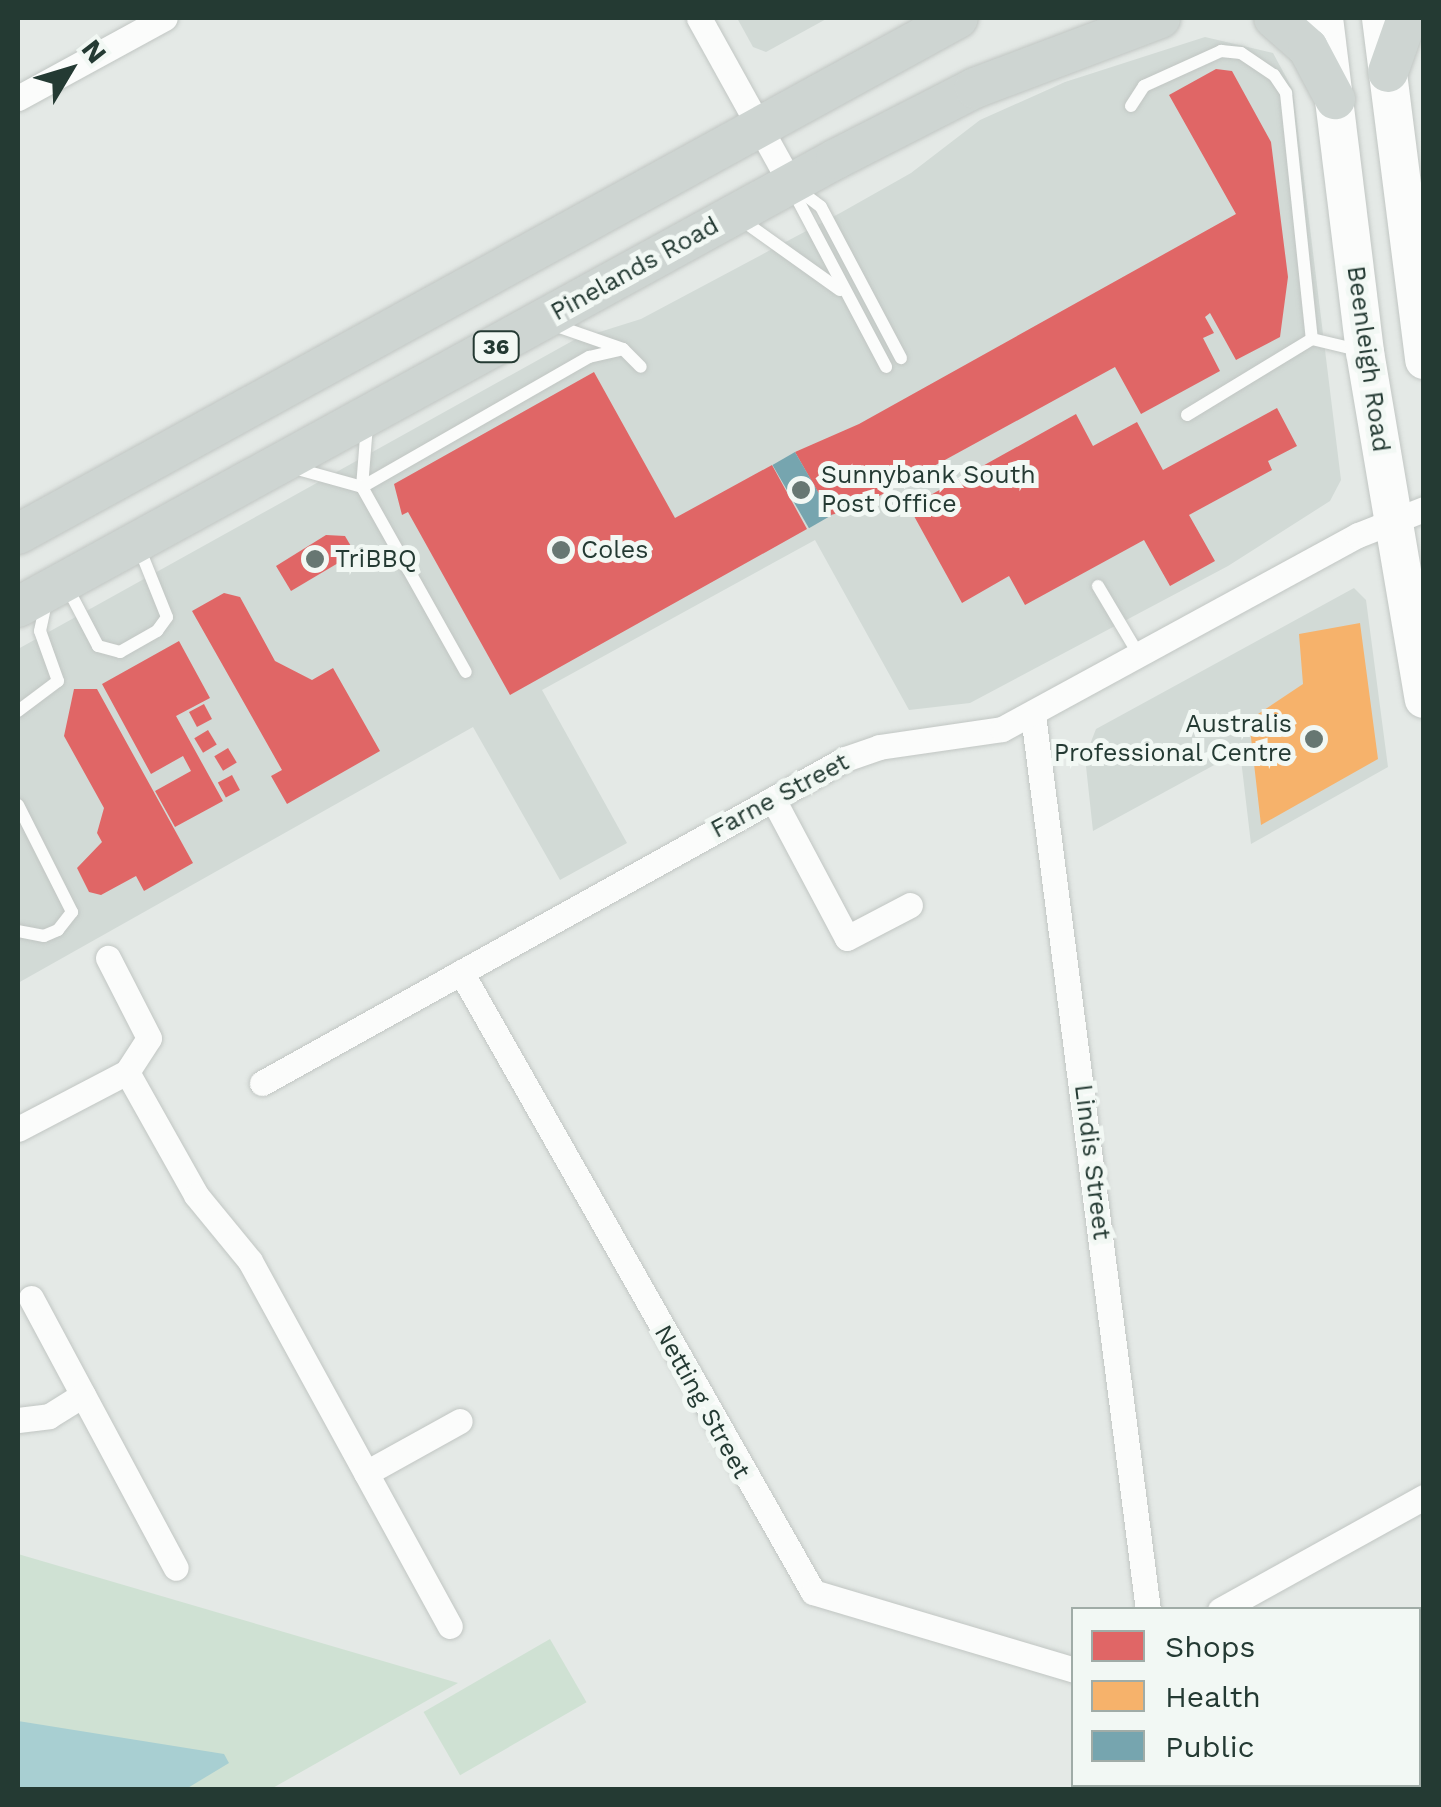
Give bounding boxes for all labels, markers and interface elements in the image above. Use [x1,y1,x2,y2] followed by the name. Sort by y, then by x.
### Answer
[20,20,120,120] north arrow
[75,33,113,70] text: N
[546,210,724,328] street label: Pinelands Road
[1340,264,1396,454] street label: Beenleigh Road
[471,330,521,364] road number: 36
[821,461,1036,520] place label: Sunnybank South Post Office
[790,479,812,501] marker: Sunnybank South Post Office
[581,535,648,565] place label: Coles
[550,539,572,561] marker: Coles
[335,544,417,574] place label: TriBBQ
[304,548,326,570] marker: TriBBQ
[1053,710,1292,769] place label: Australis Professional Centre
[1301,726,1327,752] marker: Australis Professional Centre
[706,747,854,845] street label: Farne Street
[1068,1083,1116,1241] street label: Lindis Street
[647,1320,757,1484] street label: Netting Street
[1071,1607,1421,1787] legend
[1165,1629,1255,1664] text: Shops
[1165,1679,1261,1714] text: Health
[1165,1729,1255,1764] text: Public

